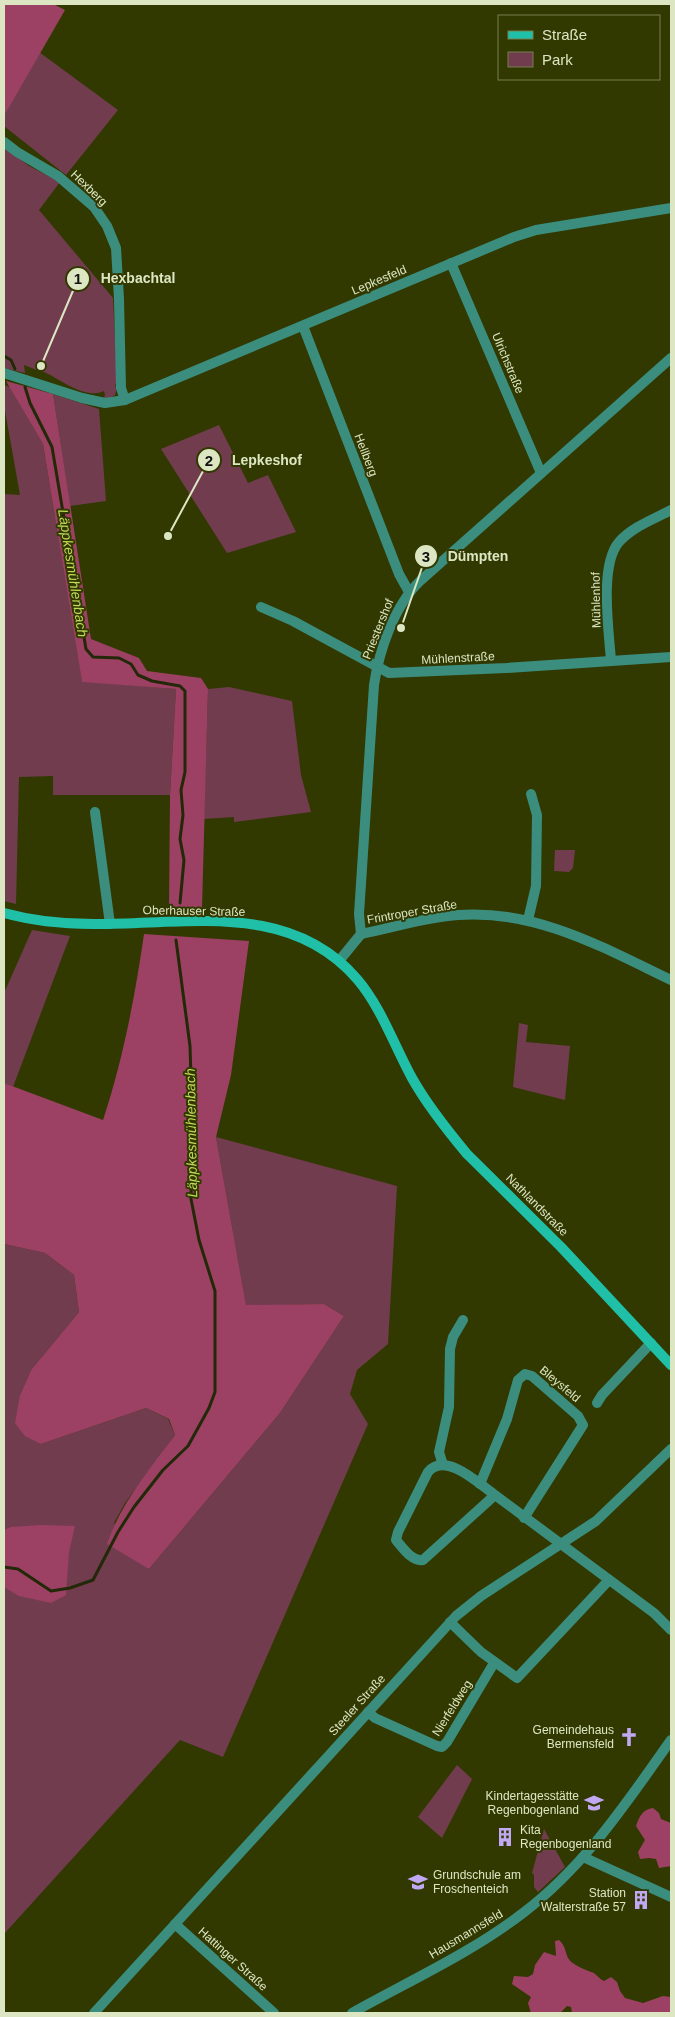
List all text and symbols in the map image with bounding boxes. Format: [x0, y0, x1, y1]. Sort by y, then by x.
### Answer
legend [498, 15, 660, 80]
text: Straße [542, 26, 587, 43]
text: Park [542, 51, 573, 68]
street label: Hexberg [68, 167, 110, 209]
street label: Lepkesfeld [350, 262, 408, 298]
callout: Hexbachtal [66, 264, 185, 293]
text: 1 [74, 270, 82, 287]
text: Hexbachtal [101, 270, 175, 286]
street label: Ulrichstraße [489, 330, 527, 396]
street label: Hellberg [351, 432, 381, 478]
callout: Lepkeshof [197, 446, 312, 475]
text: 2 [205, 452, 213, 469]
text: Lepkeshof [232, 452, 302, 468]
water label: Läppkesmühlenbach [55, 508, 91, 638]
callout: Dümpten [413, 542, 519, 571]
text: 3 [422, 548, 430, 565]
text: Dümpten [448, 548, 508, 564]
street label: Mühlenhof [589, 571, 603, 628]
street label: Priestershof [360, 596, 397, 661]
street label: Mühlenstraße [421, 649, 495, 667]
street label: Frintroper Straße [366, 897, 459, 927]
street label: Oberhauser Straße [143, 903, 246, 919]
water label: Läppkesmühlenbach [182, 1068, 200, 1198]
street label: Nathlandstraße [503, 1171, 571, 1239]
street label: Bleysfeld [537, 1363, 583, 1405]
street label: Steeler Straße [326, 1671, 388, 1738]
street label: Nierfeldweg [429, 1677, 475, 1739]
place label: Gemeindehaus Bermensfeld [533, 1723, 614, 1751]
church icon: Gemeindehaus Bermensfeld [618, 1726, 640, 1748]
place label: Kindertagesstätte Regenbogenland [486, 1789, 579, 1817]
school or university icon: Kindertagesstätte Regenbogenland [583, 1792, 605, 1814]
place label: Kita Regenbogenland [520, 1823, 611, 1851]
building icon: Kita Regenbogenland [494, 1826, 516, 1848]
place label: Grundschule am Froschenteich [433, 1868, 521, 1896]
school or university icon: Grundschule am Froschenteich [407, 1871, 429, 1893]
place label: Station Walterstraße 57 [541, 1886, 626, 1914]
building icon: Station Walterstraße 57 [630, 1889, 652, 1911]
street label: Hausmannsfeld [427, 1907, 505, 1961]
street label: Hattinger Straße [196, 1924, 271, 1994]

